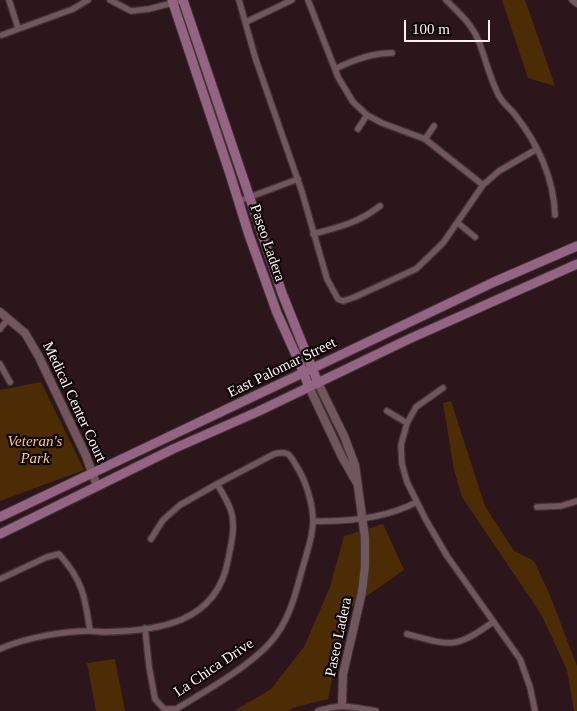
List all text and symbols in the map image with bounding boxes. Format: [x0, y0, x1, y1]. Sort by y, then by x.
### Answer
scale bar [407, 10, 493, 42]
text: 100 m [412, 21, 450, 37]
street label: Paseo Ladera [245, 202, 289, 284]
street label: East Palomar Street [225, 334, 339, 402]
street label: Medical Center Court [38, 339, 110, 465]
park label: Veteran's Park [8, 433, 62, 468]
street label: Paseo Ladera [322, 596, 356, 678]
street label: La Chica Drive [171, 635, 257, 701]

